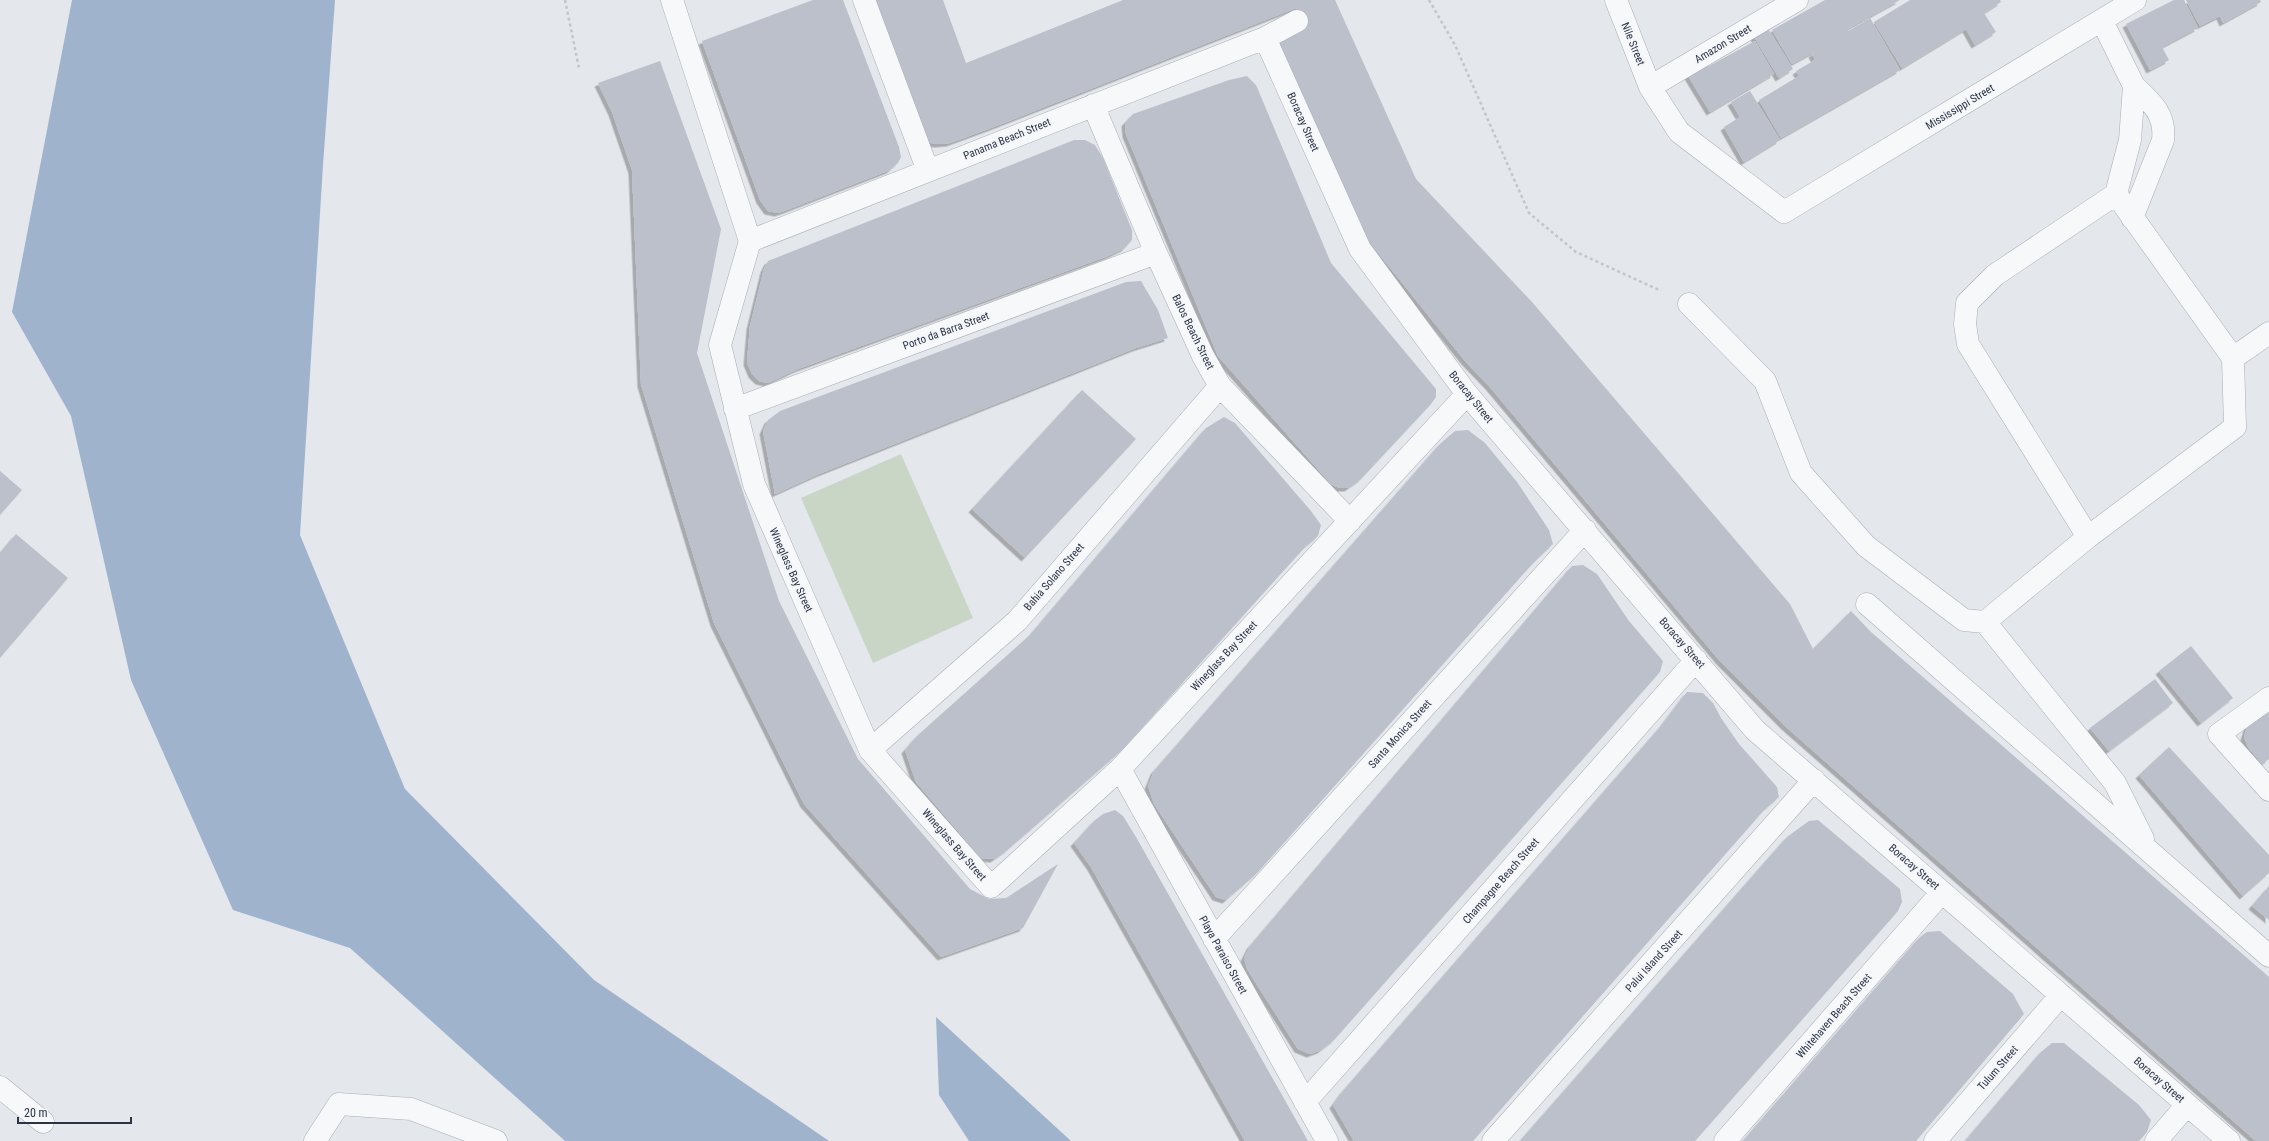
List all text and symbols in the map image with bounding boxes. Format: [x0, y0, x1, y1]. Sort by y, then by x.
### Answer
street label: Nile Street [1618, 21, 1648, 67]
street label: Amazon Street [1692, 22, 1754, 66]
street label: Mississippi Street [1923, 81, 1997, 133]
street label: Boracay Street [1284, 91, 1322, 153]
street label: Panama Beach Street [961, 116, 1053, 162]
street label: Balos Beach Street [1169, 292, 1217, 372]
street label: Porto da Barra Street [901, 309, 991, 353]
street label: Boracay Street [1446, 368, 1496, 426]
street label: Wineglass Bay Street [767, 526, 815, 614]
street label: Bahia Solano Street [1021, 541, 1087, 613]
street label: Boracay Street [1656, 615, 1708, 671]
street label: Wineglass Bay Street [1188, 618, 1260, 694]
street label: Santa Monica Street [1366, 697, 1434, 771]
street label: Wineglass Bay Street [919, 806, 989, 884]
street label: Champagne Beach Street [1460, 835, 1542, 927]
street label: Boracay Street [1886, 841, 1942, 893]
street label: Playa Paraiso Street [1196, 914, 1250, 996]
street label: Palui Island Street [1623, 927, 1685, 995]
street label: Whitehaven Beach Street [1794, 971, 1874, 1061]
street label: Tulum Street [1975, 1043, 2021, 1093]
street label: Boracay Street [2131, 1054, 2187, 1106]
scale bar [18, 1099, 131, 1125]
text: 20 m [24, 1106, 48, 1120]

